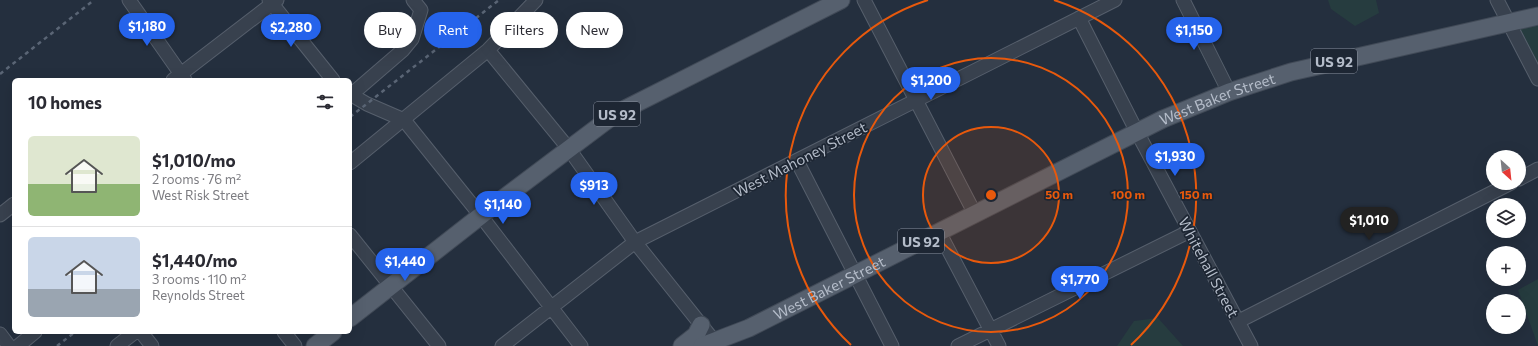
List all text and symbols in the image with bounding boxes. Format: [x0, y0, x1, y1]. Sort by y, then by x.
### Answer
chip: Buy [364, 12, 416, 48]
chip: Rent [424, 12, 482, 48]
chip: Filters [490, 12, 558, 48]
chip: New [566, 12, 623, 48]
pin: $1,180 [114, 13, 180, 47]
pin: $2,280 [258, 14, 324, 48]
pin: $1,150 [1161, 17, 1227, 51]
text: $1,180 [128, 18, 166, 34]
text: $2,280 [270, 19, 312, 35]
text: $1,150 [1175, 22, 1213, 38]
road number: US 92 [1311, 49, 1357, 73]
pin: $1,200 [898, 67, 964, 101]
street label: West Baker Street [1156, 69, 1277, 129]
text: $1,200 [910, 72, 952, 88]
icon: filters [314, 91, 336, 113]
text: 10 homes [28, 92, 102, 113]
road number: US 92 [594, 102, 640, 126]
street label: West Mahoney Street [730, 118, 870, 200]
pin: $1,930 [1142, 143, 1208, 177]
text: $1,930 [1155, 148, 1195, 164]
text: $1,010/mo [152, 150, 236, 171]
north arrow [1486, 150, 1526, 190]
map controls [1486, 150, 1526, 334]
icon: home [60, 152, 108, 200]
text: 2 rooms · 76 m² [152, 171, 241, 187]
pin: $913 [570, 172, 618, 206]
text: $913 [580, 177, 608, 193]
text: West Risk Street [152, 187, 249, 203]
text: 50 m [1045, 187, 1073, 201]
text: 100 m [1111, 187, 1145, 201]
text: 150 m [1179, 187, 1213, 201]
centre of rings [984, 188, 998, 202]
pin: $1,140 [470, 191, 536, 225]
text: $1,140 [484, 196, 522, 212]
button: layers [1486, 198, 1526, 238]
pin: $1,010 [1336, 207, 1402, 241]
text: $1,010 [1349, 212, 1389, 228]
street label: Whitehall Street [1175, 214, 1243, 320]
road number: US 92 [898, 229, 944, 253]
button: + [1486, 246, 1526, 286]
pin: $1,440 [372, 248, 438, 282]
text: $1,440/mo [152, 250, 238, 271]
street label: West Baker Street [770, 252, 888, 323]
icon: home [60, 253, 108, 301]
text: $1,440 [384, 253, 426, 269]
pin: $1,770 [1047, 266, 1113, 300]
text: 3 rooms · 110 m² [152, 271, 246, 287]
text: $1,770 [1060, 271, 1100, 287]
text: Reynolds Street [152, 287, 245, 303]
button: − [1486, 294, 1526, 334]

